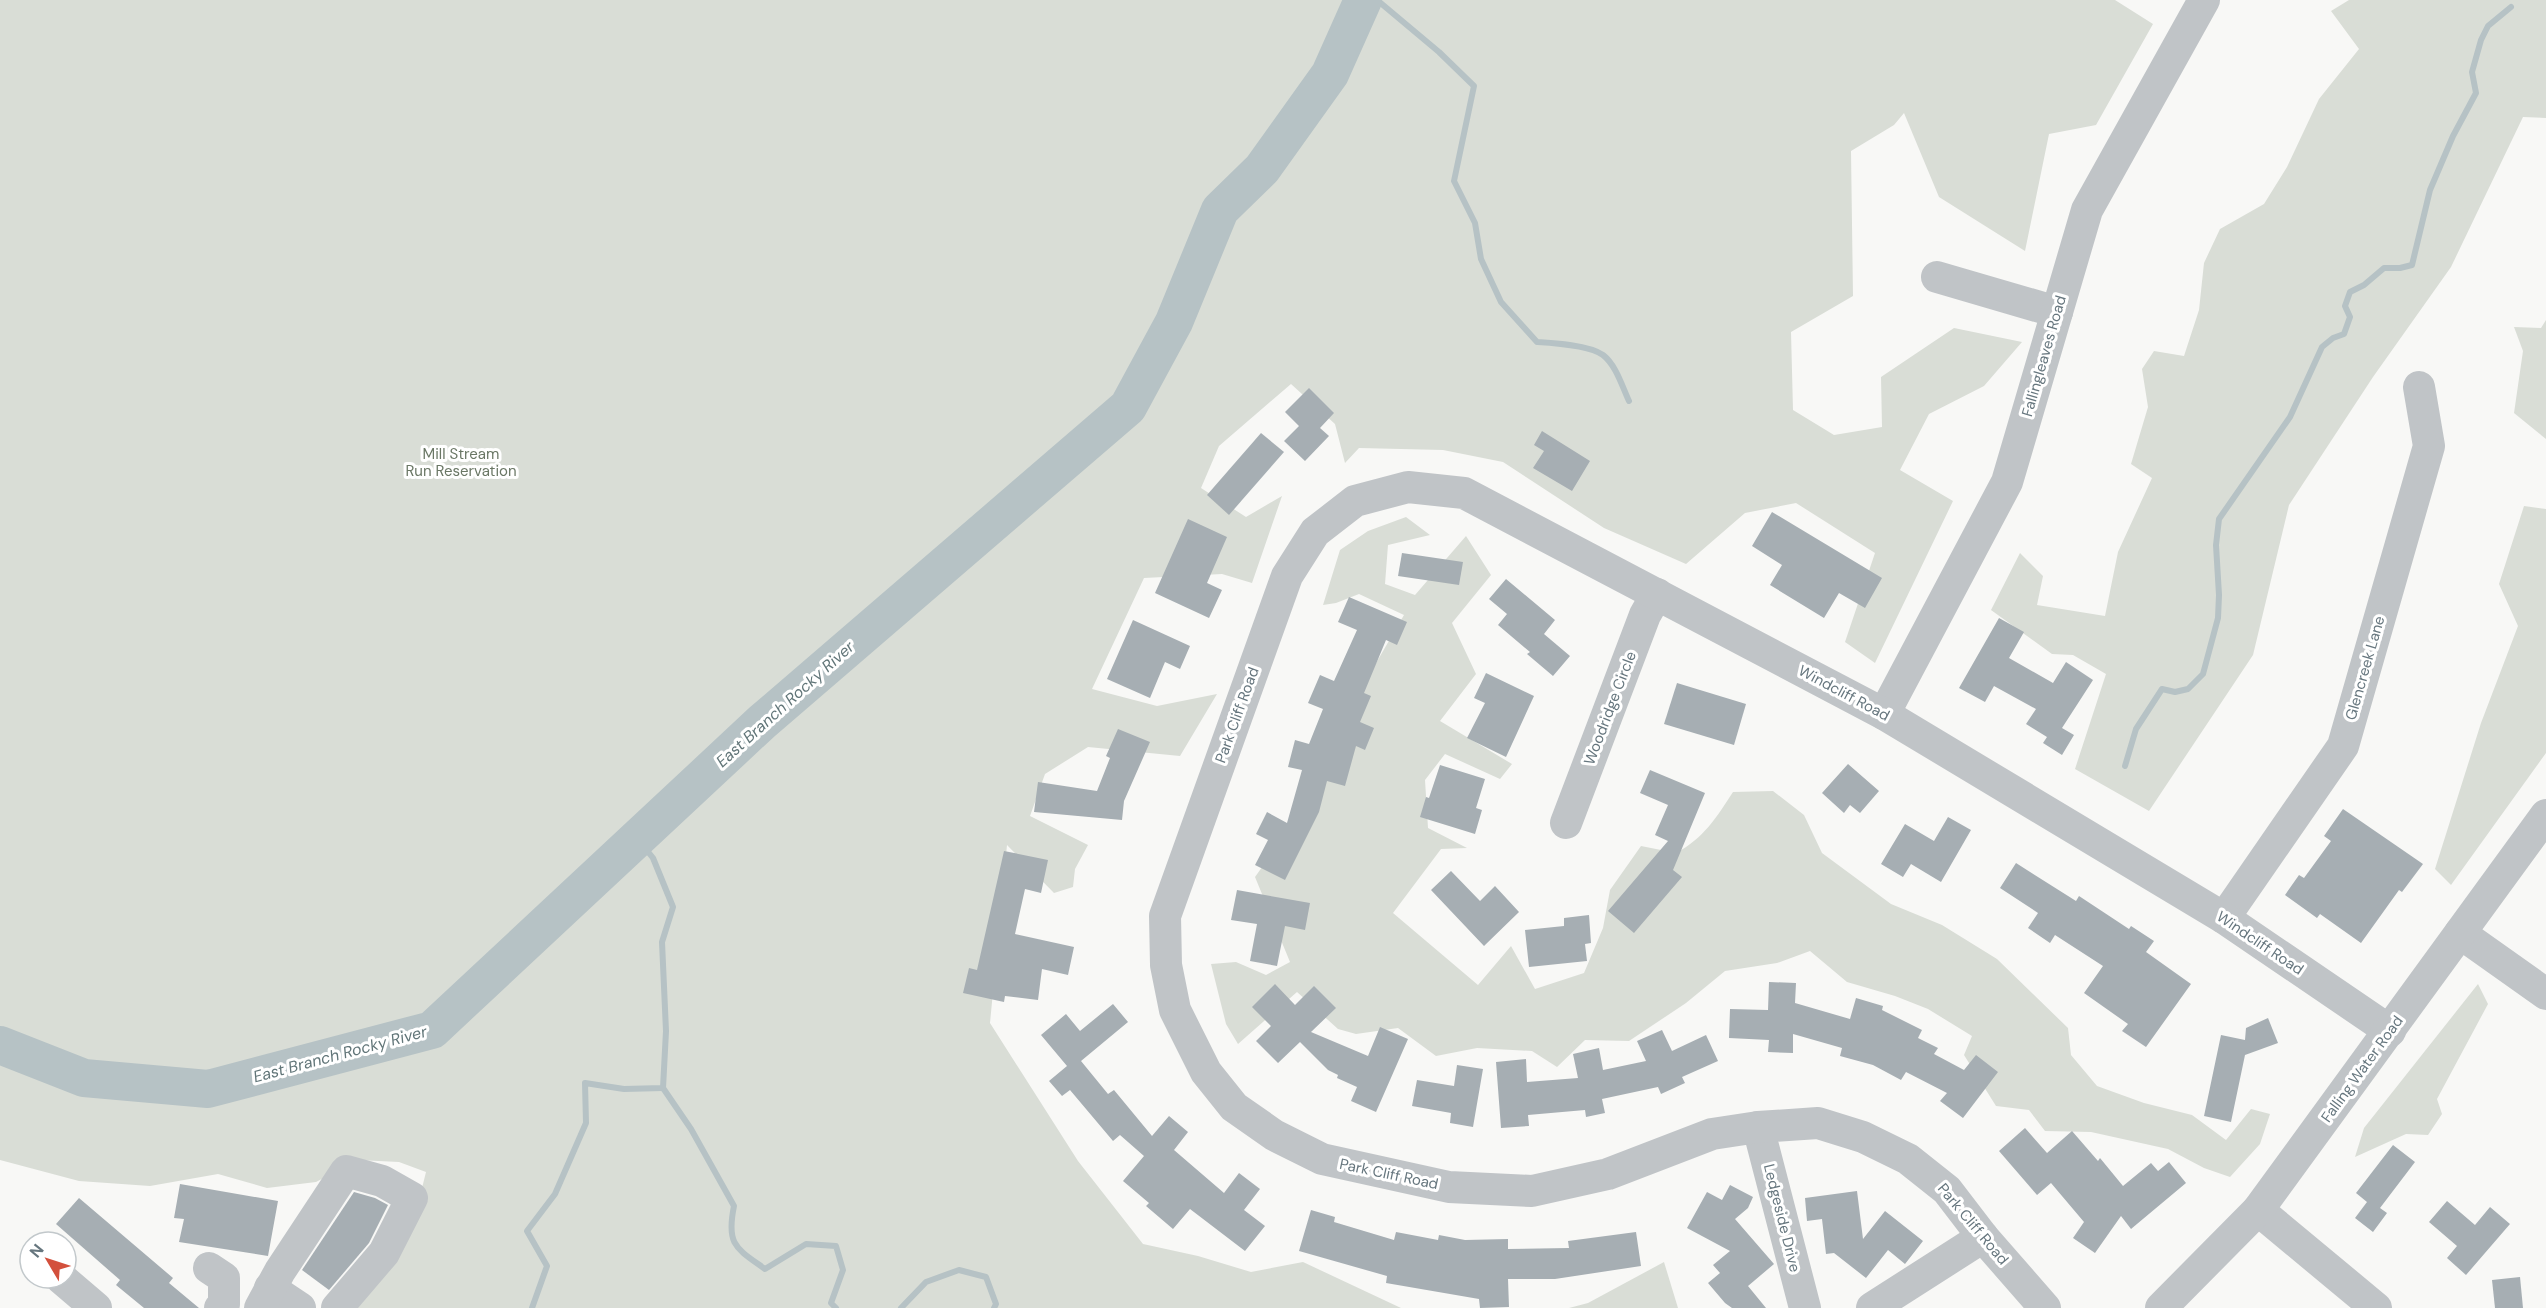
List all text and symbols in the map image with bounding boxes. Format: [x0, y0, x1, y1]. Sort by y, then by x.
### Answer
street label: Fallingleaves Road [2017, 293, 2071, 419]
park label: Mill Stream Run Reservation [405, 444, 517, 481]
street label: Glencreek Lane [2341, 614, 2389, 722]
water label: East Branch Rocky River [711, 636, 859, 772]
street label: Woodridge Circle [1579, 648, 1641, 768]
street label: Windcliff Road [1795, 661, 1893, 725]
street label: Park Cliff Road [1210, 664, 1264, 766]
street label: Windcliff Road [2213, 907, 2307, 979]
street label: Falling Water Road [2316, 1012, 2408, 1126]
water label: East Branch Rocky River [251, 1020, 430, 1087]
street label: Park Cliff Road [1338, 1154, 1440, 1194]
street label: Ledgeside Drive [1759, 1162, 1805, 1274]
street label: Park Cliff Road [1933, 1179, 2013, 1269]
north arrow [18, 1230, 78, 1290]
text: N [25, 1240, 49, 1262]

